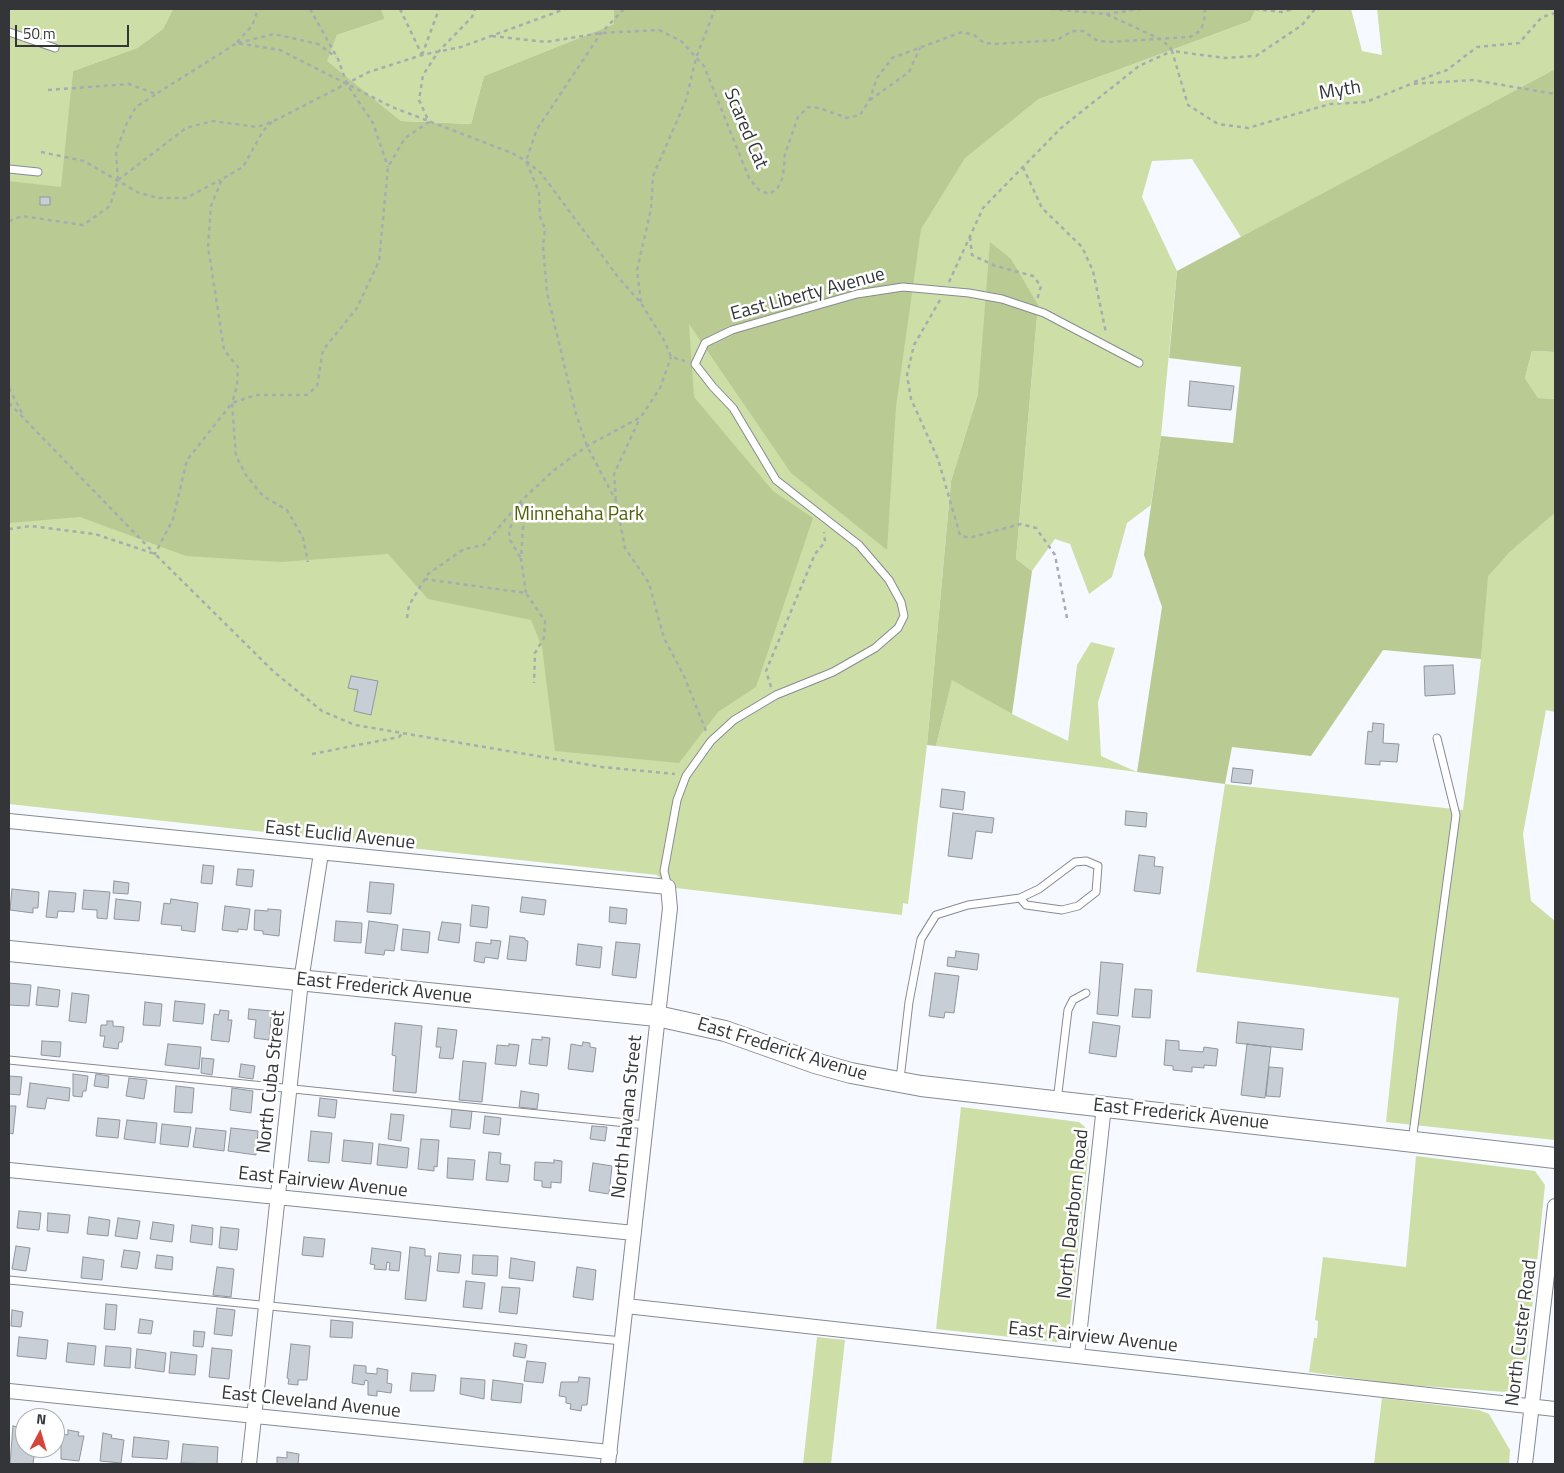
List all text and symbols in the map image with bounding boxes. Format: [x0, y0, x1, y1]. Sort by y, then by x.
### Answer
scale bar [18, 15, 131, 47]
text: 50 m [23, 22, 56, 45]
street label: Myth [1317, 76, 1363, 106]
street label: Scared Cat [718, 86, 772, 172]
street label: East Liberty Avenue [728, 263, 888, 327]
park label: Minnehaha Park [514, 504, 644, 526]
street label: East Euclid Avenue [264, 817, 416, 855]
street label: East Frederick Avenue [295, 968, 473, 1010]
street label: North Cuba Street [253, 1010, 291, 1154]
street label: East Frederick Avenue [694, 1013, 870, 1087]
street label: North Havana Street [608, 1034, 648, 1200]
street label: East Frederick Avenue [1092, 1094, 1270, 1136]
street label: North Dearborn Road [1054, 1128, 1094, 1300]
street label: East Fairview Avenue [237, 1163, 409, 1203]
street label: North Custer Road [1502, 1258, 1542, 1408]
street label: East Fairview Avenue [1007, 1318, 1179, 1358]
street label: East Cleveland Avenue [220, 1382, 402, 1424]
north arrow [15, 1408, 65, 1458]
text: N [36, 1408, 47, 1430]

